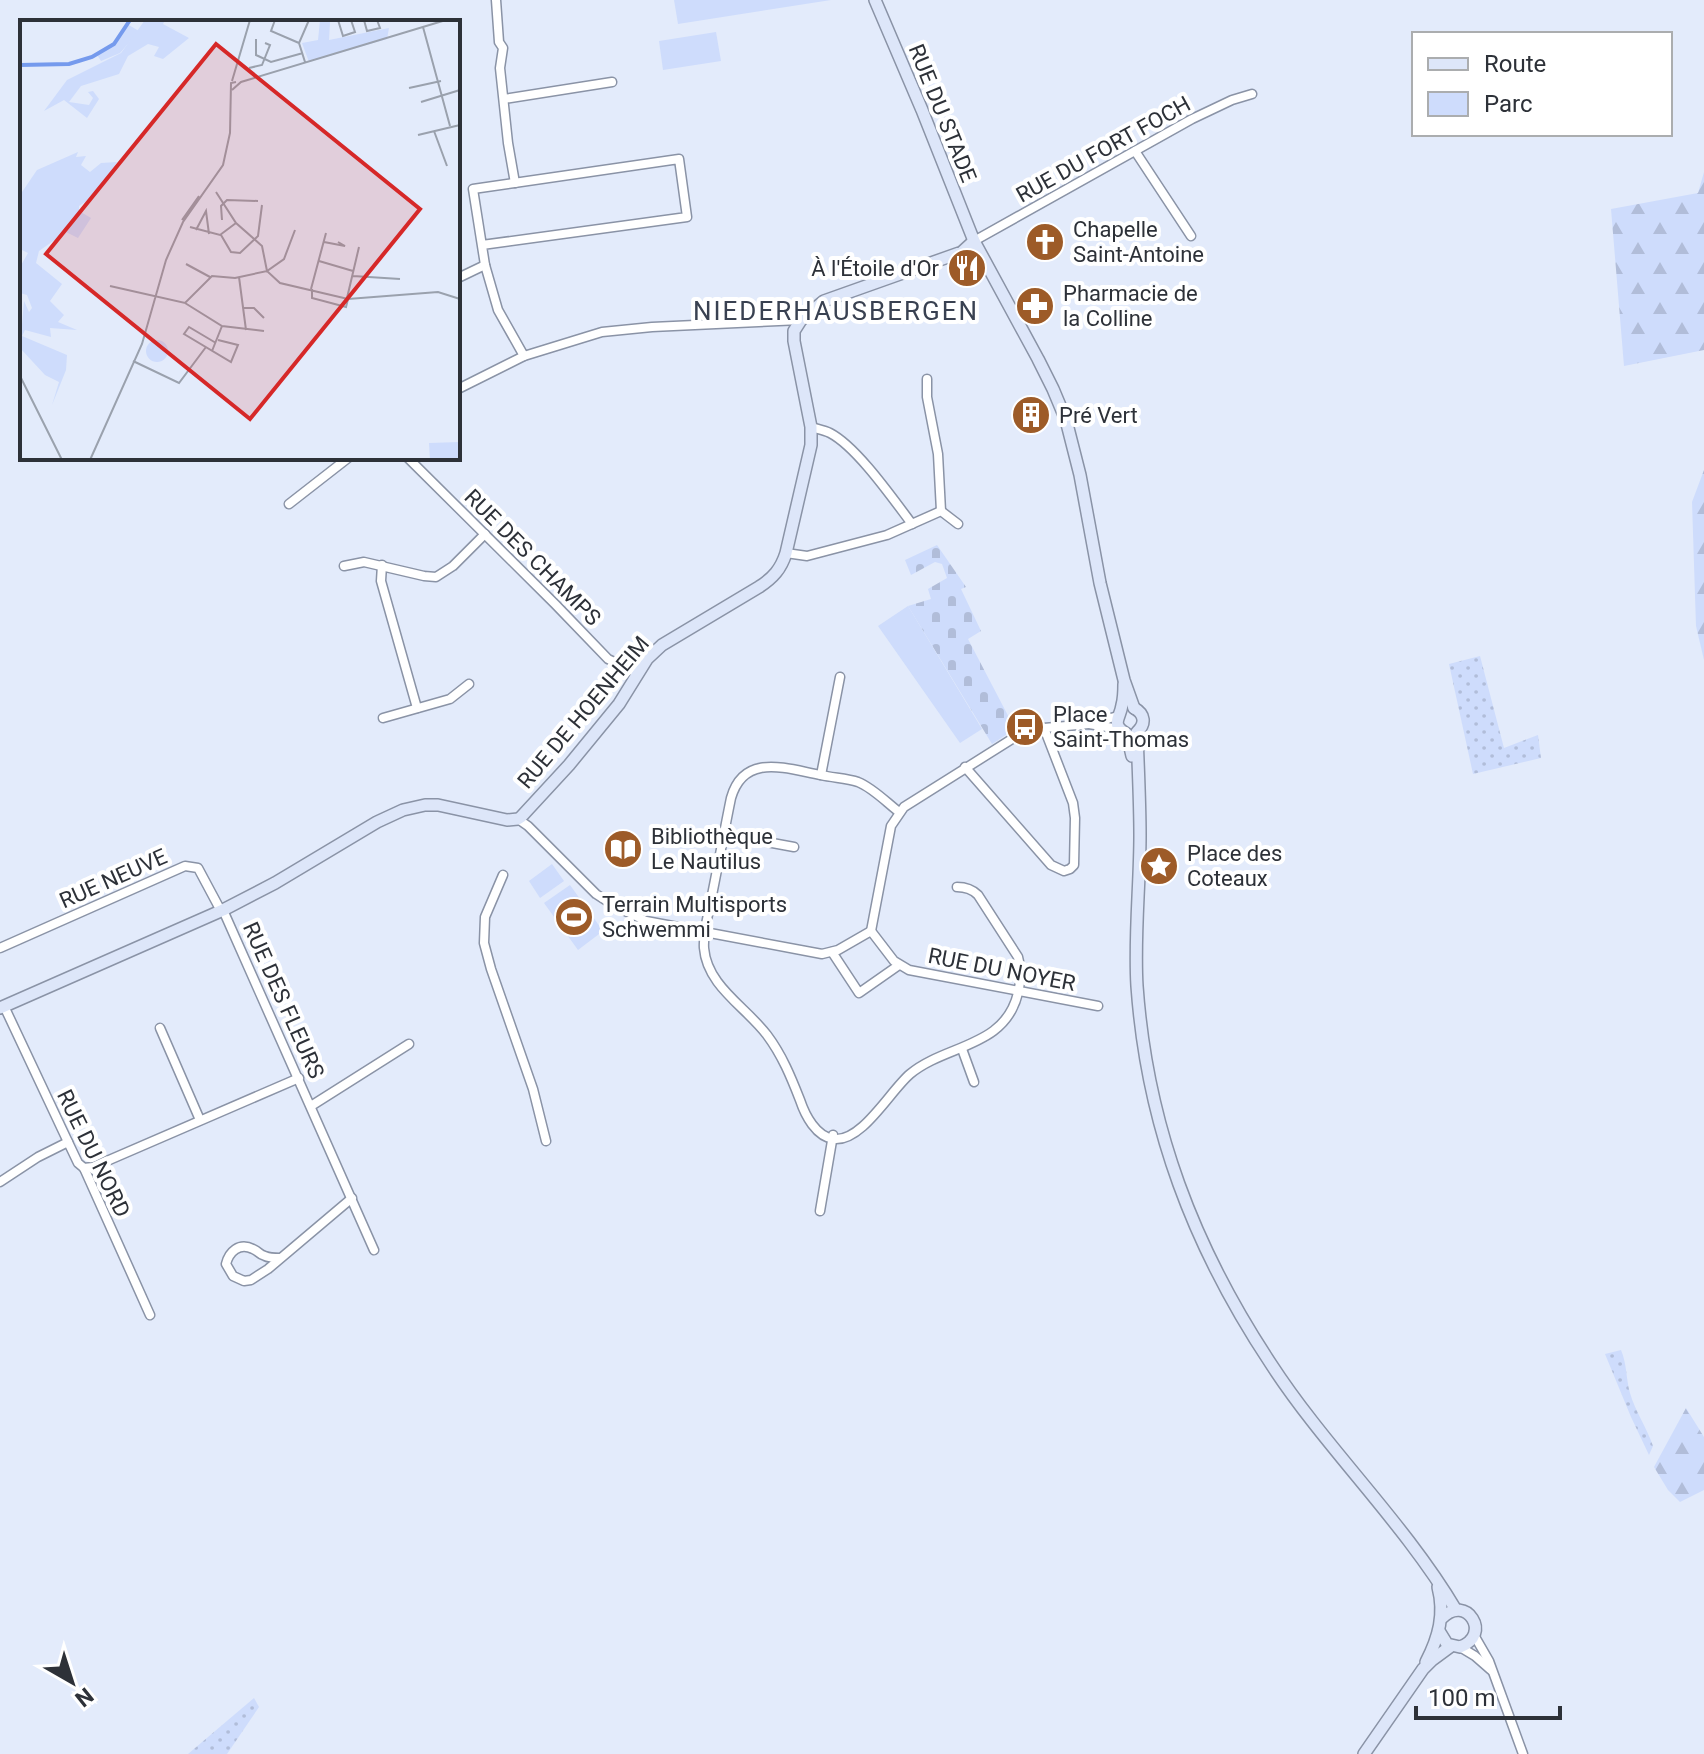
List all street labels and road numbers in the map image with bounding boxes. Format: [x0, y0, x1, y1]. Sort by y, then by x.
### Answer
street label: RUE DU STADE [903, 41, 982, 186]
street label: RUE DU FORT FOCH [1012, 91, 1195, 208]
street label: RUE DES CHAMPS [459, 484, 606, 631]
street label: RUE DE HOENHEIM [513, 631, 654, 793]
street label: RUE NEUVE [56, 844, 171, 913]
street label: RUE DES FLEURS [238, 918, 329, 1082]
street label: RUE DU NOYER [926, 943, 1078, 996]
street label: RUE DU NORD [52, 1085, 135, 1221]

